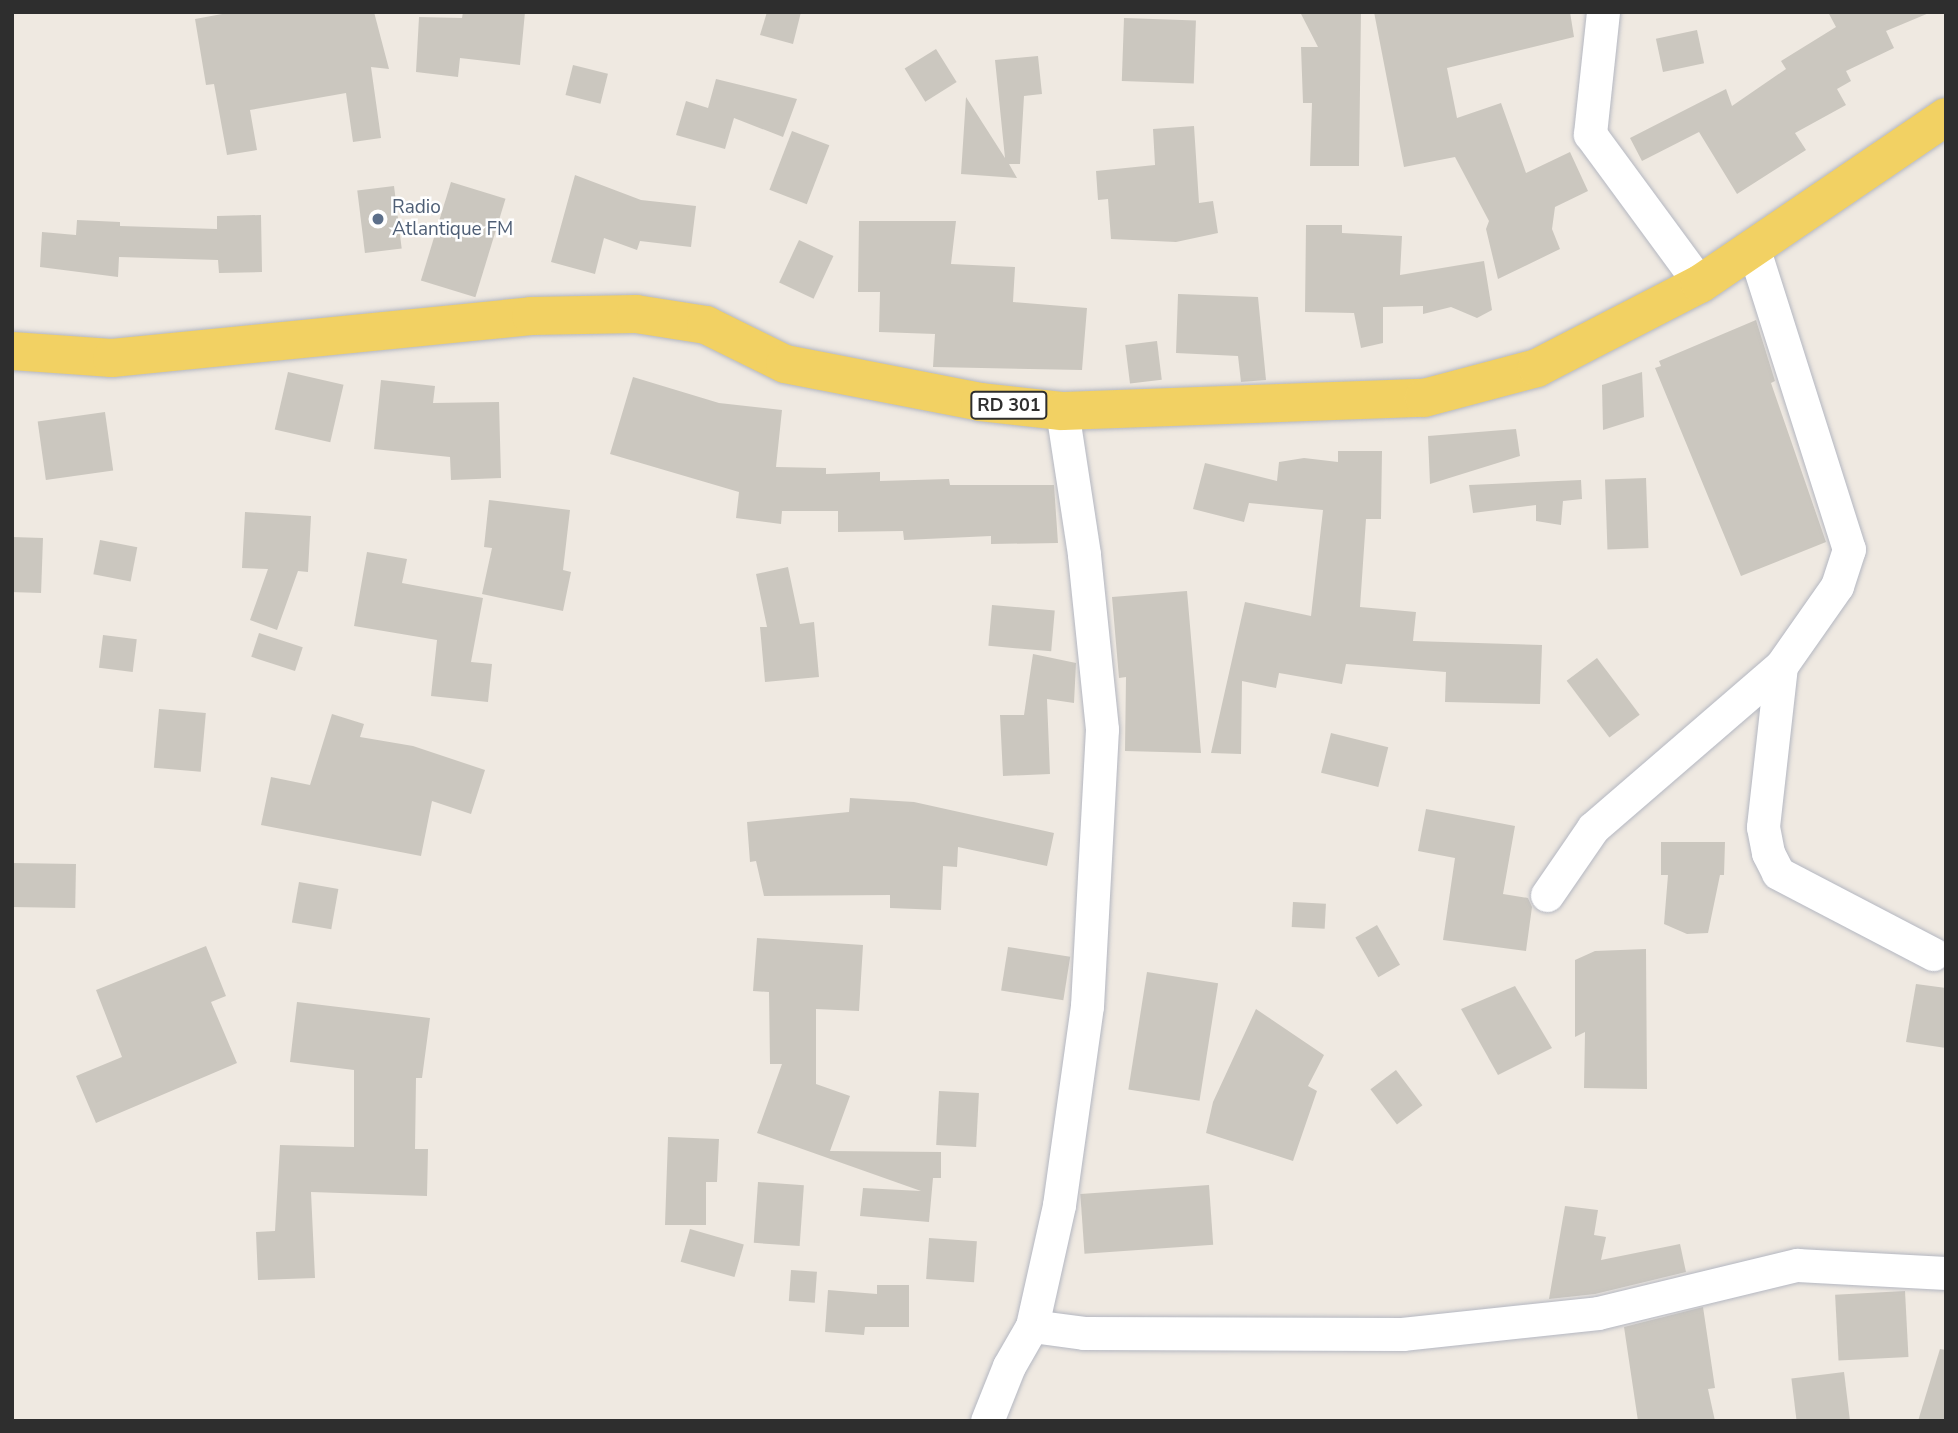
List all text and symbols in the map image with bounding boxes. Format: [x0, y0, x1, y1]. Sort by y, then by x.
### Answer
place label: Radio Atlantique FM [392, 197, 513, 241]
marker: Radio Atlantique FM [370, 211, 386, 227]
road number: RD 301 [969, 390, 1049, 419]

